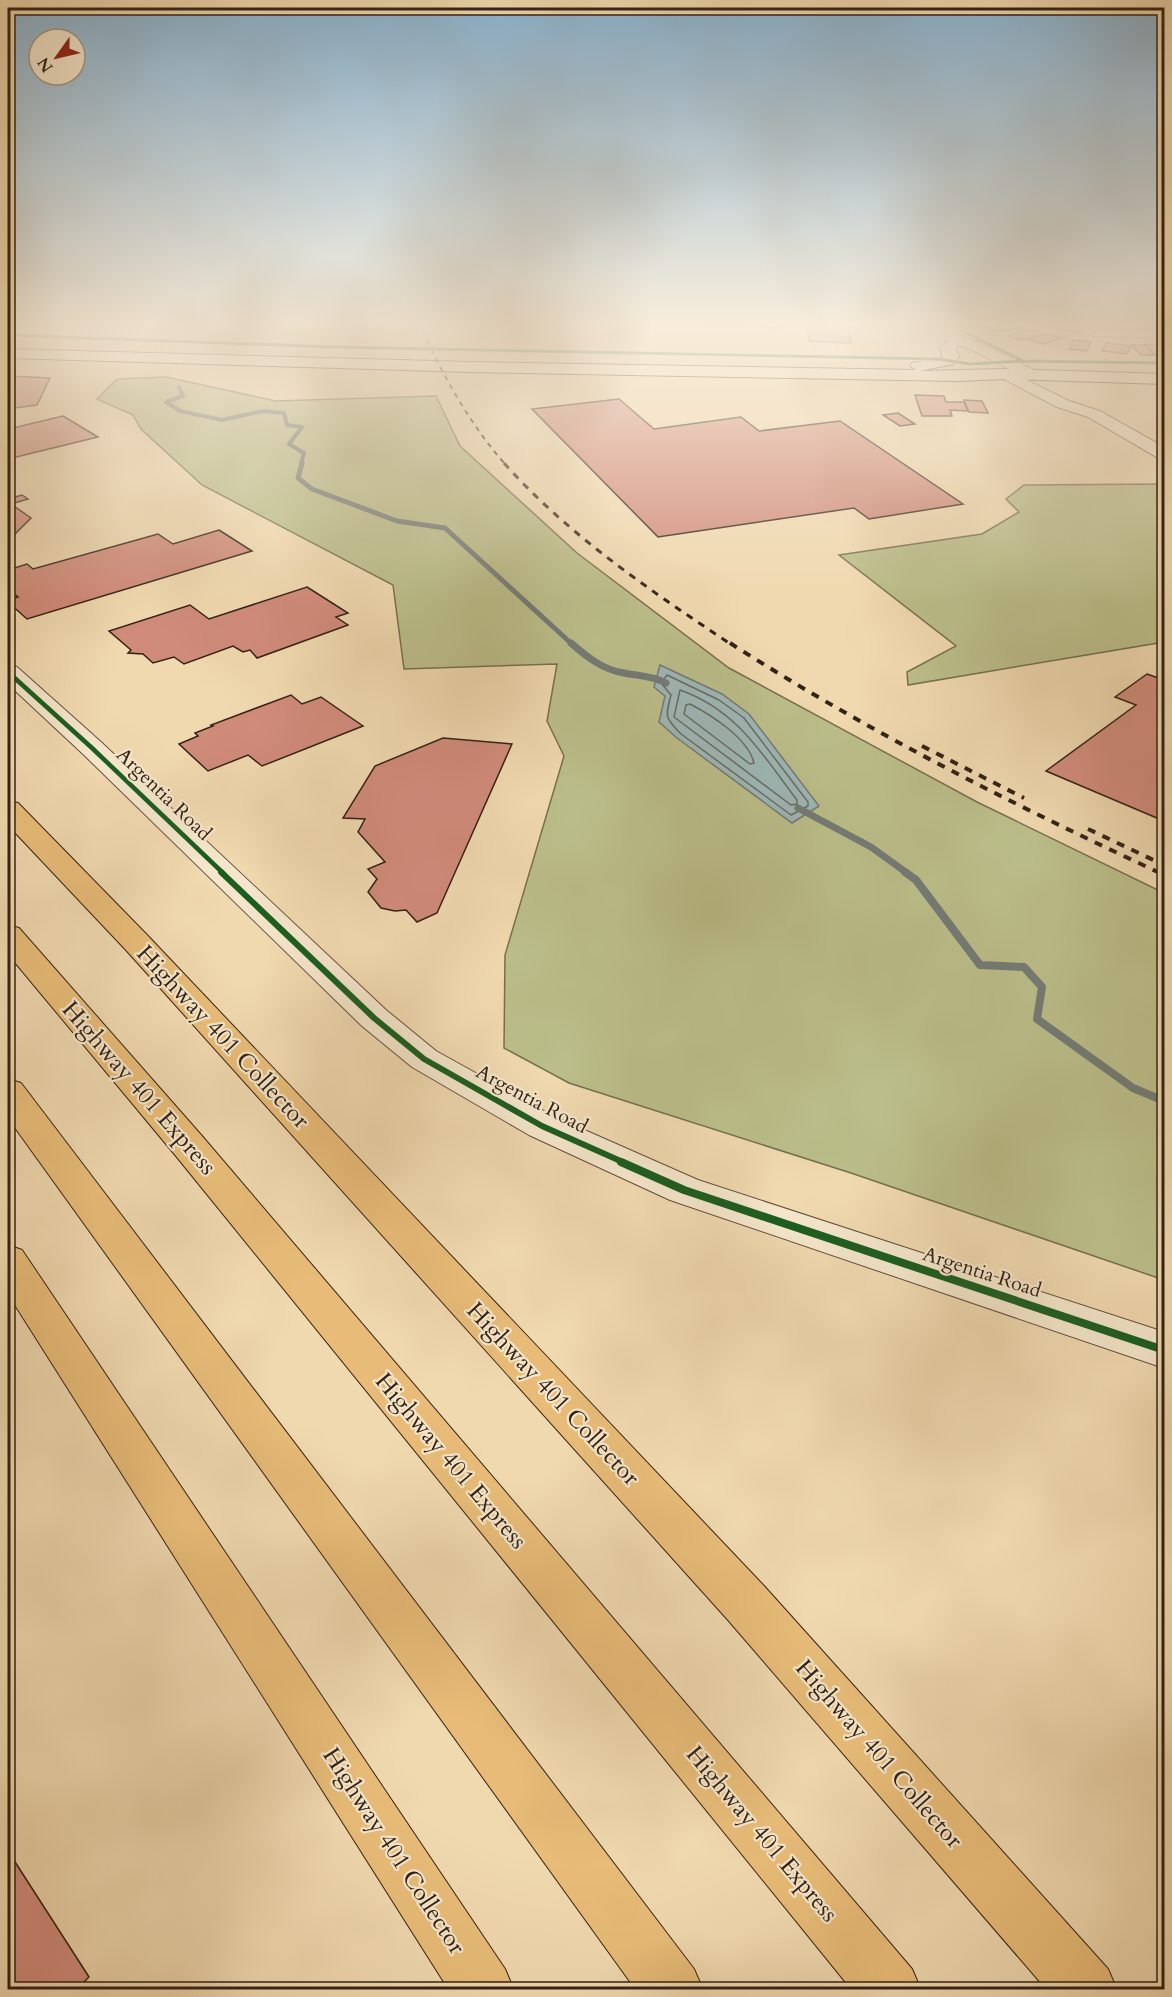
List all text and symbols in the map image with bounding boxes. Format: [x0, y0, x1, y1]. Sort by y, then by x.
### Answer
north arrow [27, 27, 87, 87]
text: N [32, 53, 58, 77]
street label: Argentia Road [110, 742, 218, 847]
street label: Highway 401 Collector [129, 938, 317, 1136]
street label: Highway 401 Express [54, 994, 224, 1182]
street label: Argentia Road [471, 1058, 593, 1140]
street label: Argentia Road [919, 1240, 1045, 1304]
street label: Highway 401 Collector [459, 1295, 647, 1493]
street label: Highway 401 Express [367, 1366, 535, 1556]
street label: Highway 401 Collector [788, 1653, 970, 1856]
street label: Highway 401 Express [678, 1739, 846, 1929]
street label: Highway 401 Collector [315, 1741, 473, 1961]

